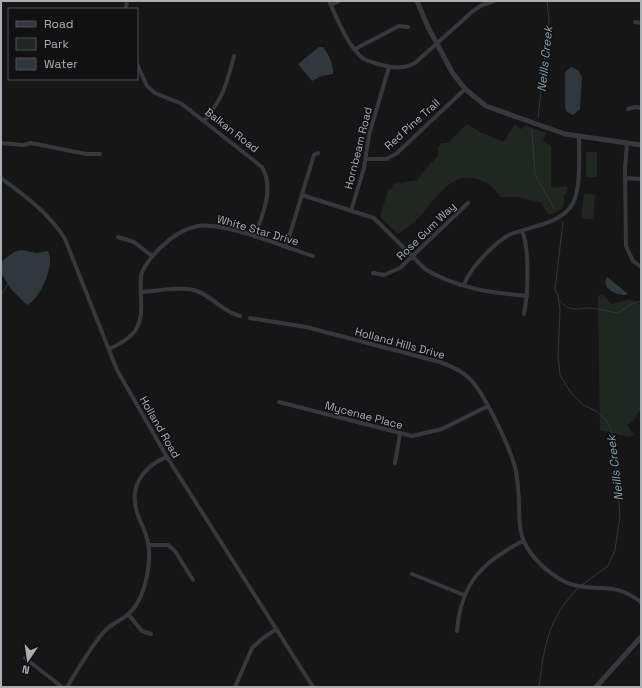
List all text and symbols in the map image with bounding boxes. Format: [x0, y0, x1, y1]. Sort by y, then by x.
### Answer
legend [8, 8, 138, 80]
text: Road [44, 16, 73, 32]
water label: Neills Creek [534, 24, 557, 93]
text: Park [44, 36, 69, 52]
text: Water [44, 56, 78, 72]
street label: Red Pine Trail [381, 95, 443, 153]
street label: Balkan Road [202, 104, 262, 156]
street label: Hornbeam Road [341, 105, 375, 191]
street label: Rose Gum Way [393, 199, 459, 263]
street label: White Star Drive [215, 212, 301, 248]
street label: Holland Hills Drive [353, 324, 447, 362]
street label: Holland Road [137, 393, 183, 461]
street label: Mycenae Place [323, 398, 405, 432]
water label: Neills Creek [603, 433, 627, 502]
north arrow [8, 640, 48, 680]
text: N [21, 662, 31, 677]

